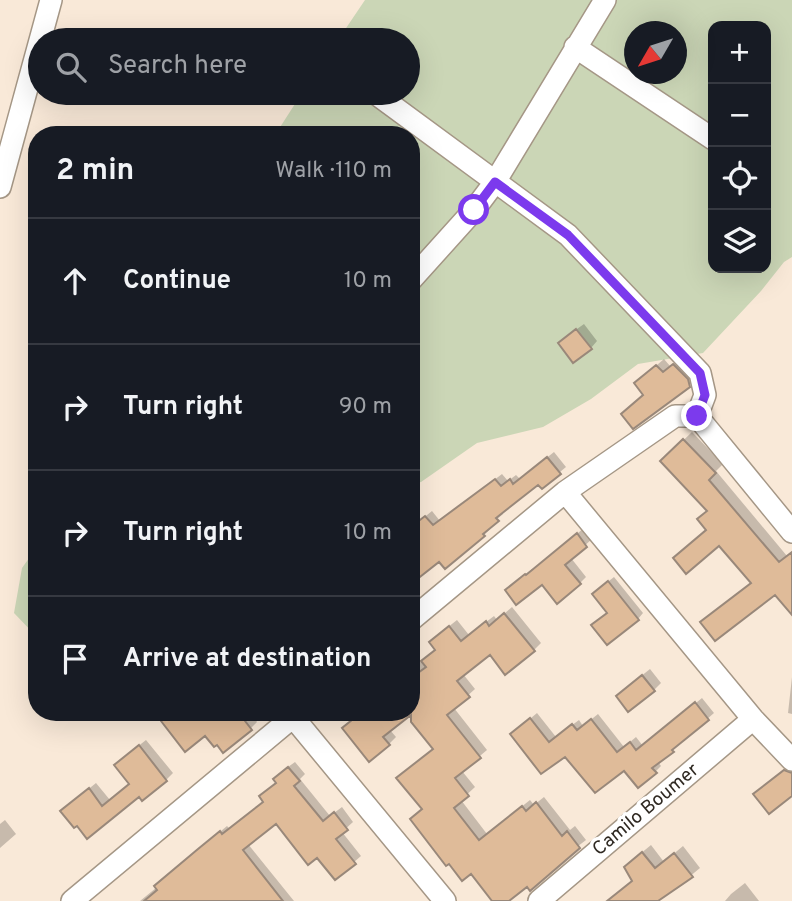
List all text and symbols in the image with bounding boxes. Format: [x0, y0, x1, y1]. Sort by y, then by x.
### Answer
north arrow [624, 21, 687, 84]
map controls [708, 21, 771, 273]
button: + [708, 21, 771, 84]
search box [28, 28, 420, 105]
icon: search [52, 48, 90, 86]
text: Search here [108, 50, 247, 83]
button: − [708, 84, 771, 147]
button: locate [708, 147, 771, 210]
text: 2 min [56, 153, 134, 190]
text: Walk · 110 m [275, 157, 392, 186]
route start [458, 194, 489, 225]
button: layers [708, 210, 771, 273]
icon: ahead [56, 262, 94, 300]
text: Continue [123, 265, 231, 298]
text: 10 m [344, 267, 392, 296]
icon: right [56, 388, 94, 426]
text: Turn right [123, 391, 243, 424]
text: 90 m [339, 393, 392, 422]
route end [681, 400, 712, 431]
icon: right [56, 514, 94, 552]
text: Turn right [123, 517, 243, 550]
text: 10 m [344, 519, 392, 548]
icon: arrive [56, 640, 94, 678]
text: Arrive at destination [123, 643, 371, 676]
street label: Camilo Boumer [588, 758, 705, 862]

